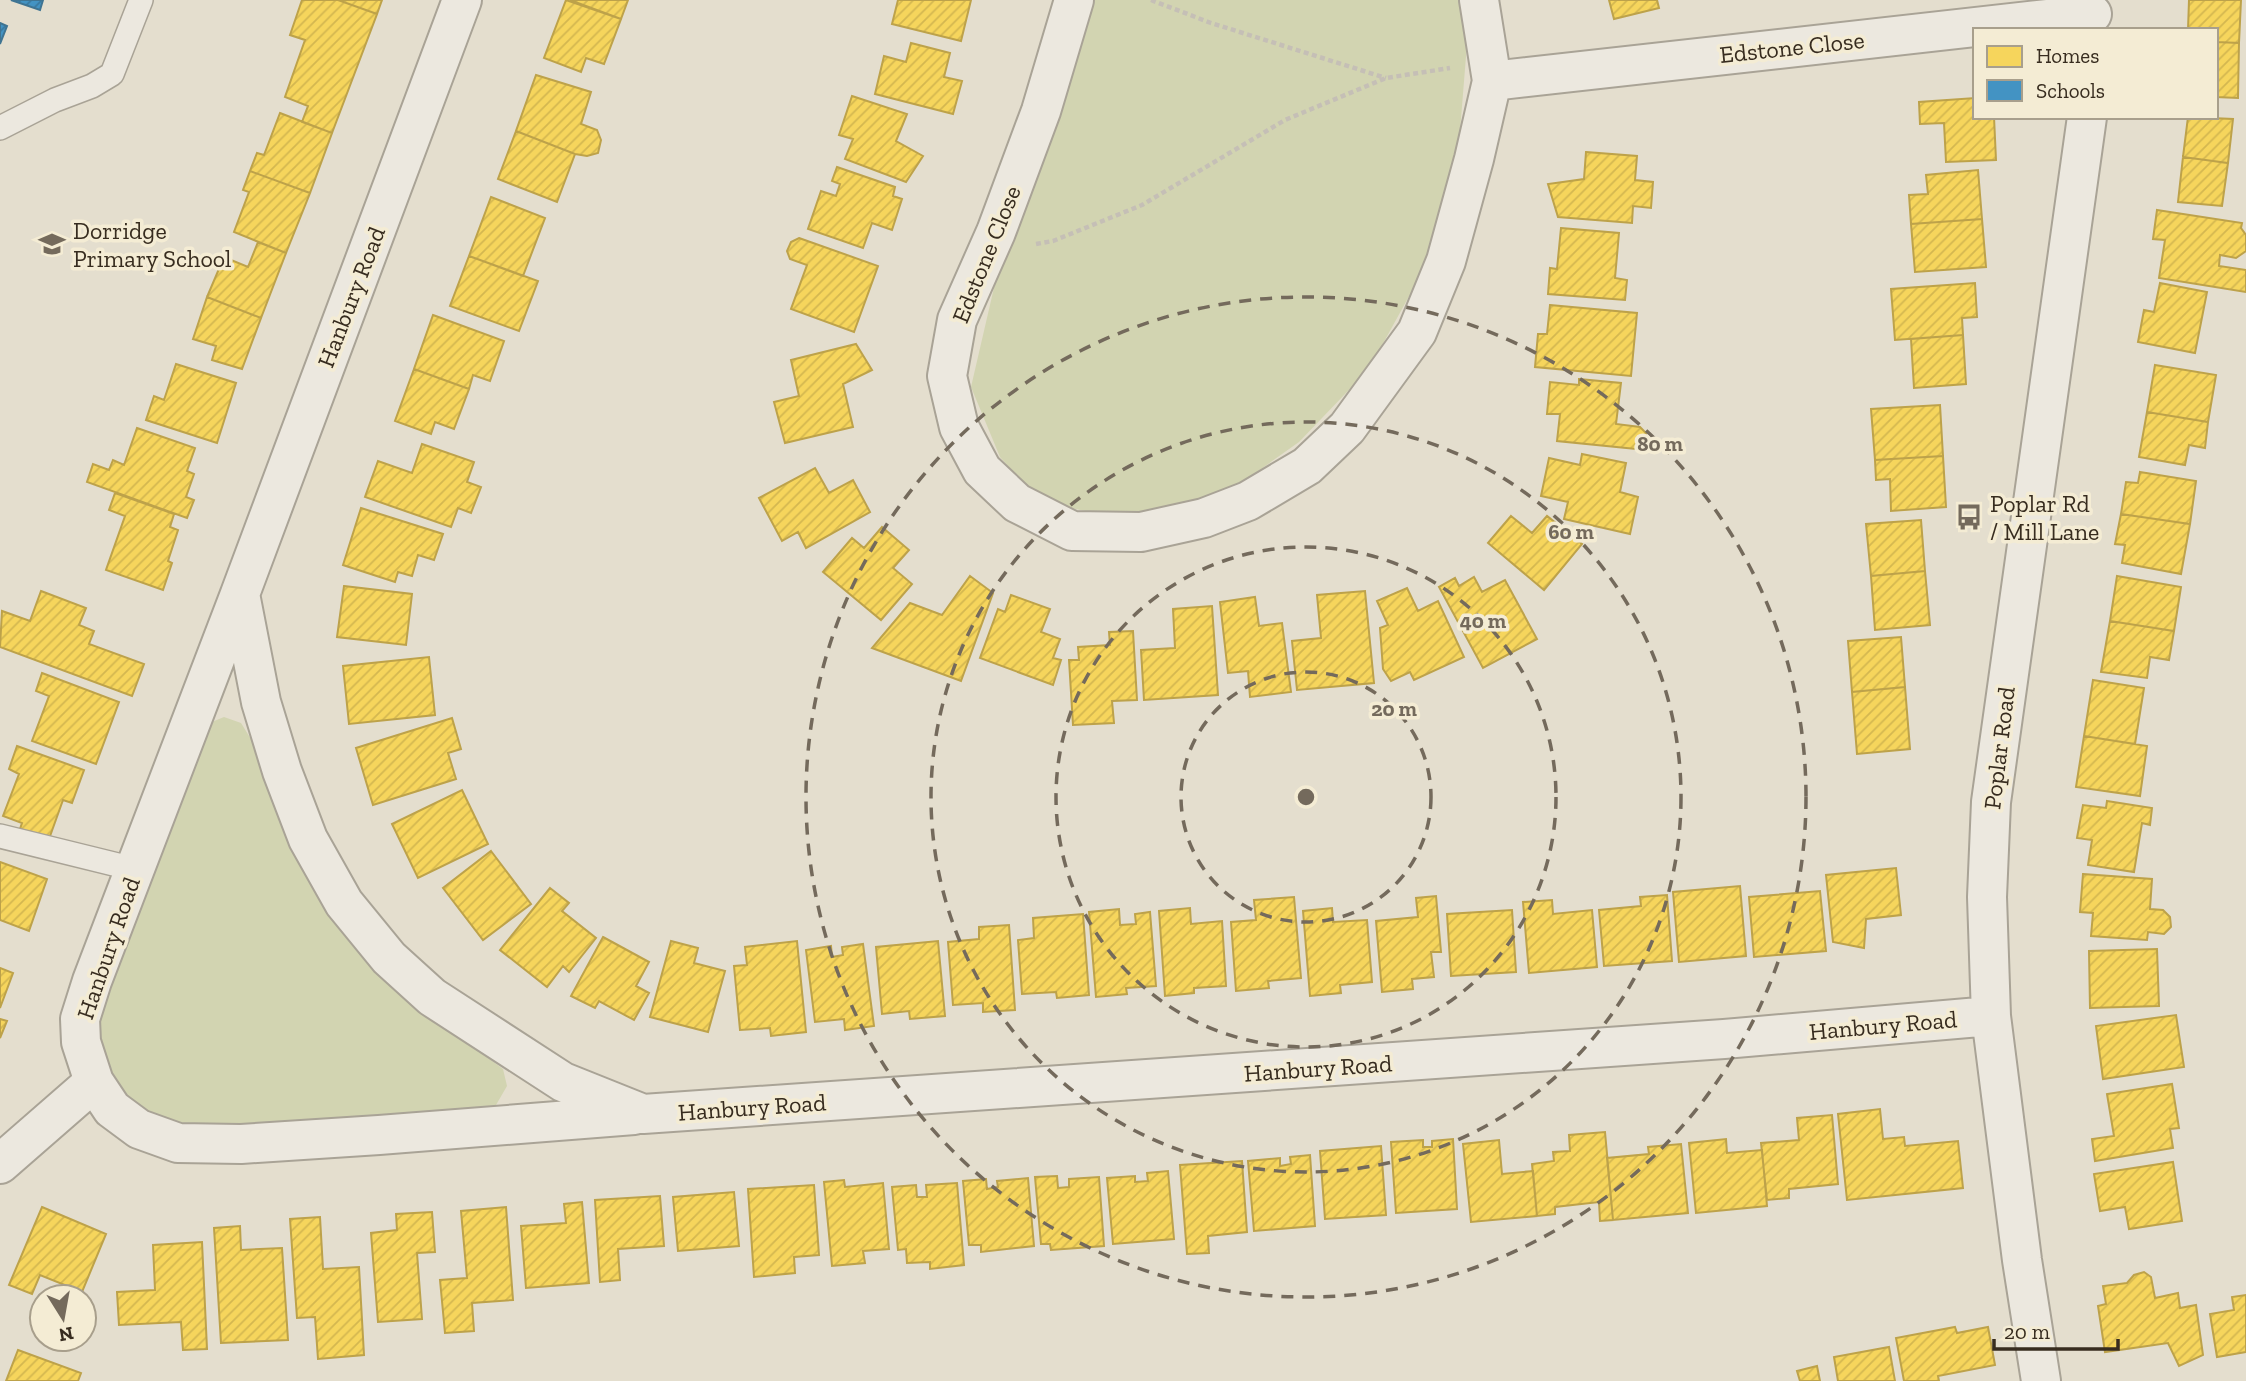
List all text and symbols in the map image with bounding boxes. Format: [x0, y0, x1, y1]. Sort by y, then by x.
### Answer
street label: Edstone Close [1718, 25, 1866, 69]
legend [1973, 28, 2218, 119]
text: Homes [2036, 43, 2099, 68]
text: Schools [2036, 78, 2105, 103]
street label: Edstone Close [945, 181, 1027, 327]
place label: Dorridge Primary School [73, 216, 231, 273]
street label: Hanbury Road [311, 223, 391, 371]
school or university icon: Dorridge Primary School [37, 229, 67, 259]
text: 80 m [1637, 431, 1683, 456]
place label: Poplar Rd / Mill Lane [1990, 489, 2099, 546]
bus stop icon: Poplar Rd / Mill Lane [1954, 502, 1984, 532]
text: 60 m [1548, 519, 1594, 544]
text: 40 m [1460, 608, 1507, 633]
street label: Poplar Road [1977, 685, 2021, 811]
text: 20 m [1371, 696, 1417, 721]
centre of rings [1294, 785, 1318, 809]
street label: Hanbury Road [70, 873, 146, 1023]
street label: Hanbury Road [1808, 1004, 1958, 1046]
street label: Hanbury Road [1243, 1048, 1393, 1088]
street label: Hanbury Road [677, 1087, 827, 1127]
north arrow [28, 1283, 98, 1353]
scale bar [1994, 1308, 2118, 1352]
text: 20 m [2004, 1319, 2050, 1344]
text: N [57, 1322, 75, 1347]

